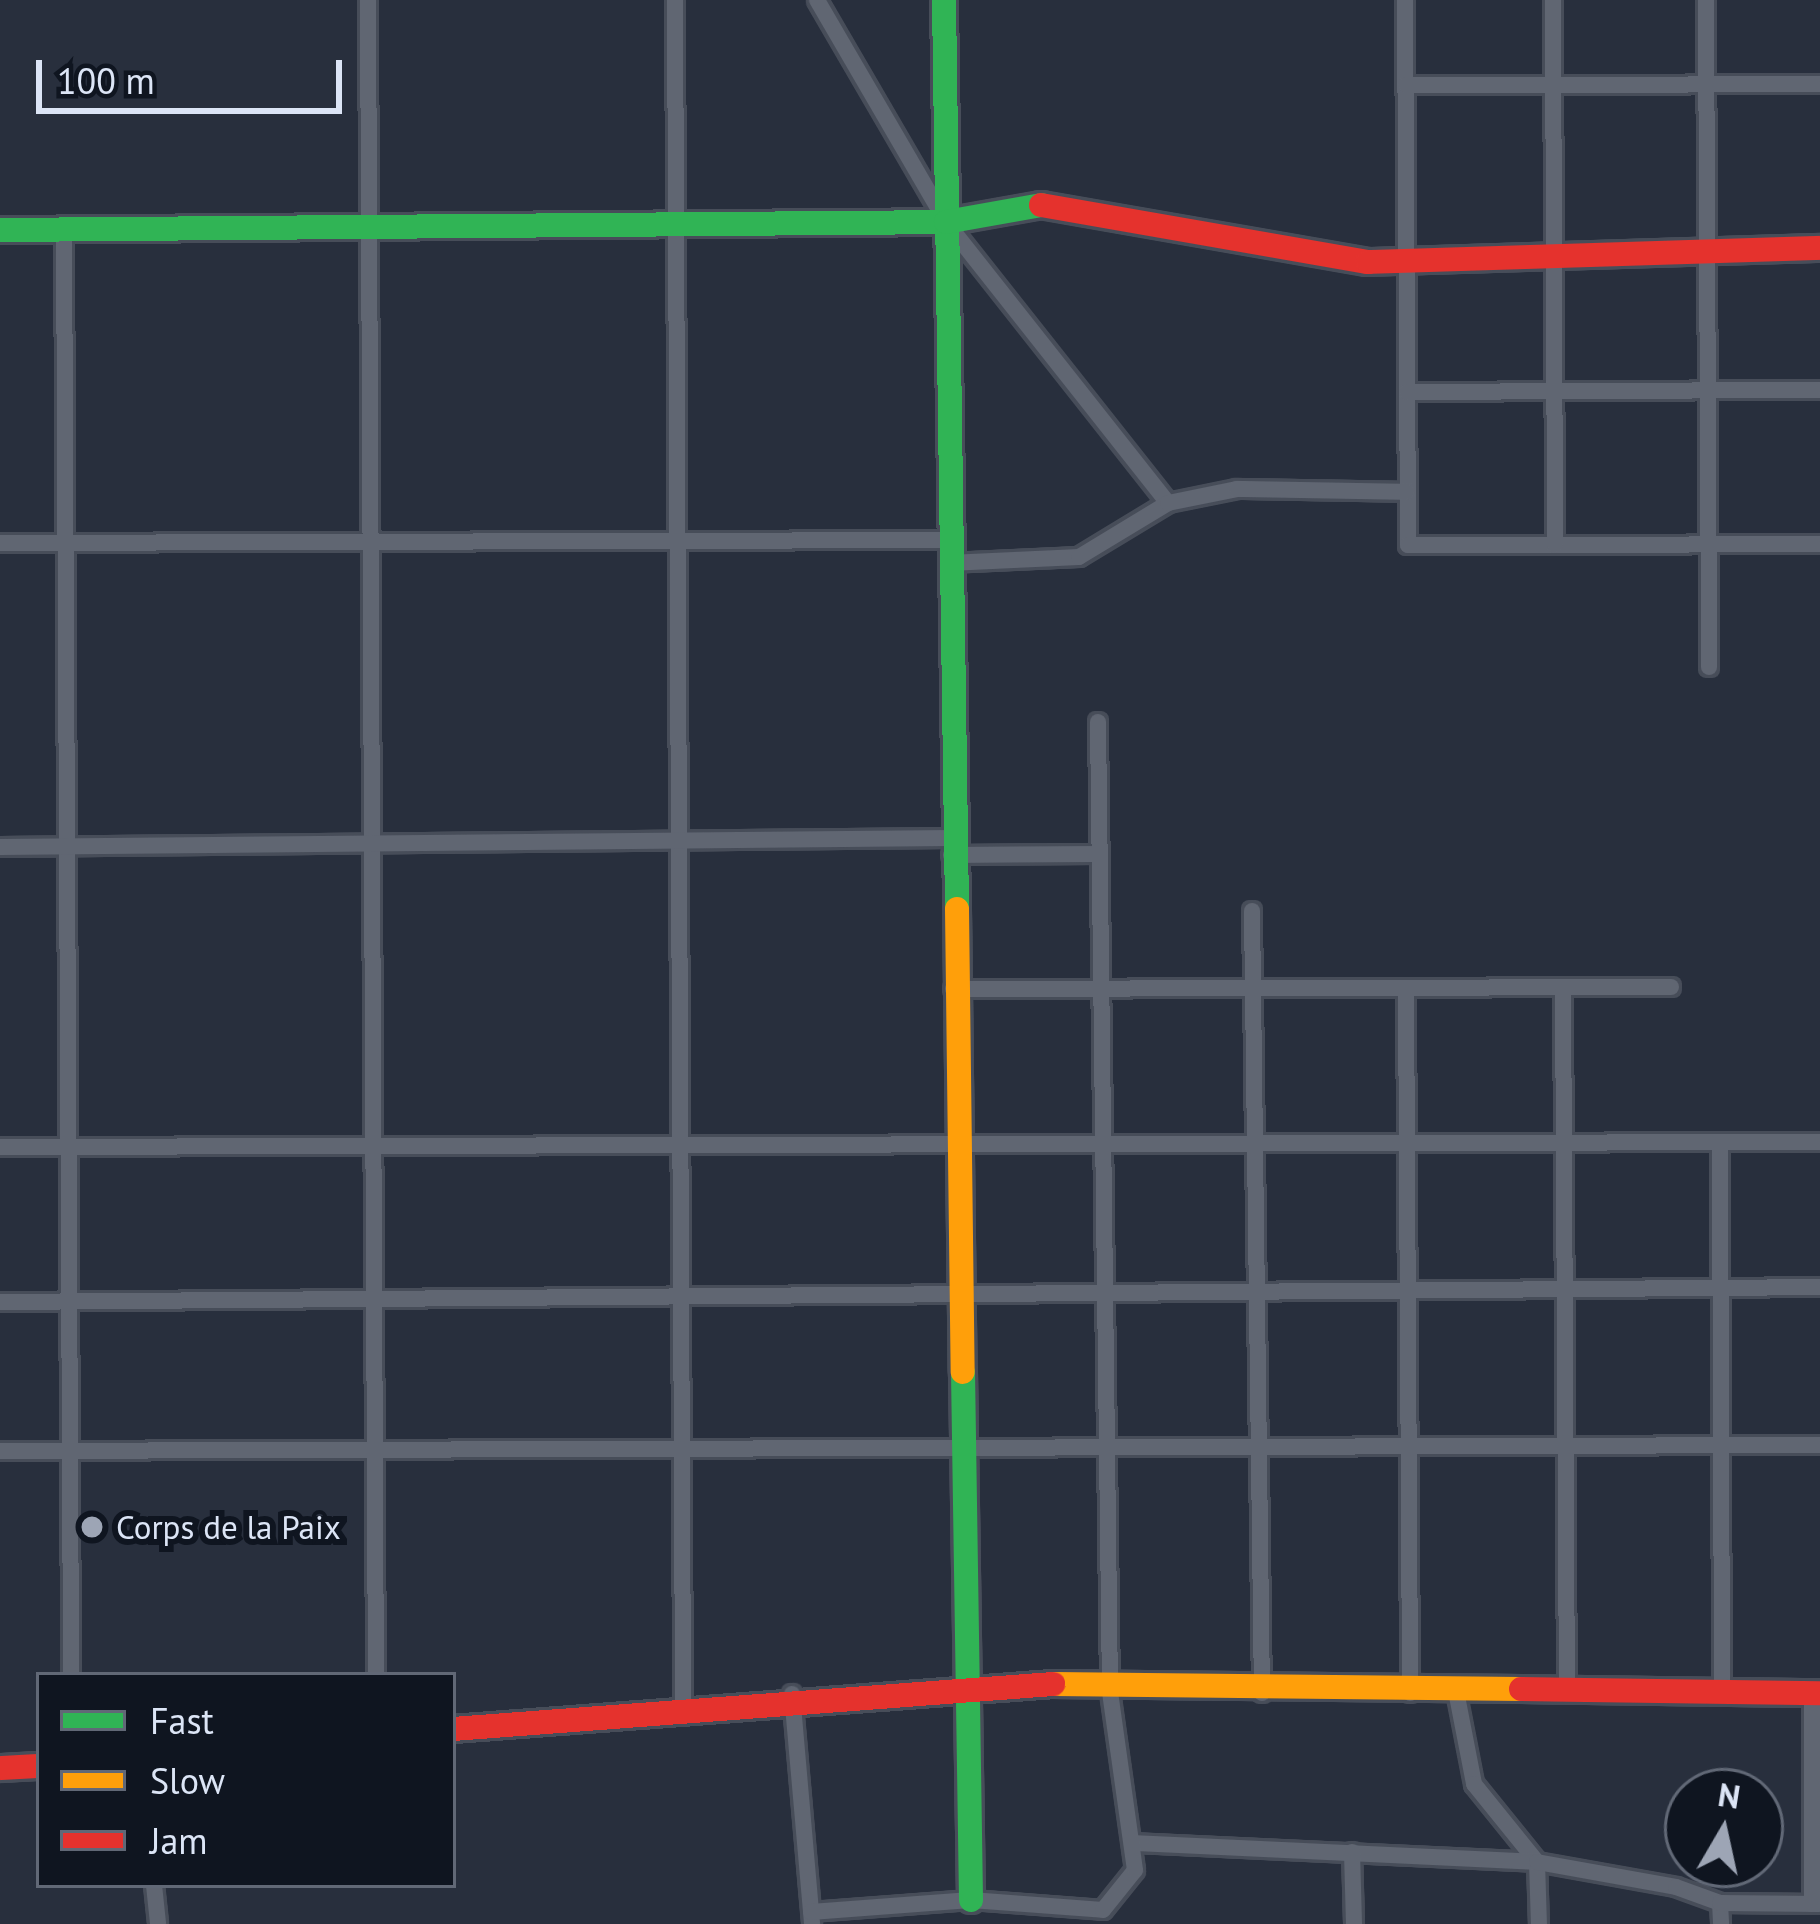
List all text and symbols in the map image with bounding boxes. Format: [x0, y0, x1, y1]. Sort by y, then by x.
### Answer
scale bar [42, 36, 348, 110]
text: 100 m [57, 57, 155, 104]
place label: Corps de la Paix [116, 1507, 341, 1547]
marker: Corps de la Paix [79, 1514, 105, 1540]
legend [36, 1672, 456, 1888]
text: Fast [150, 1697, 214, 1744]
text: Slow [150, 1757, 225, 1804]
north arrow [1664, 1768, 1784, 1888]
text: N [1715, 1772, 1743, 1818]
text: Jam [150, 1817, 208, 1864]

